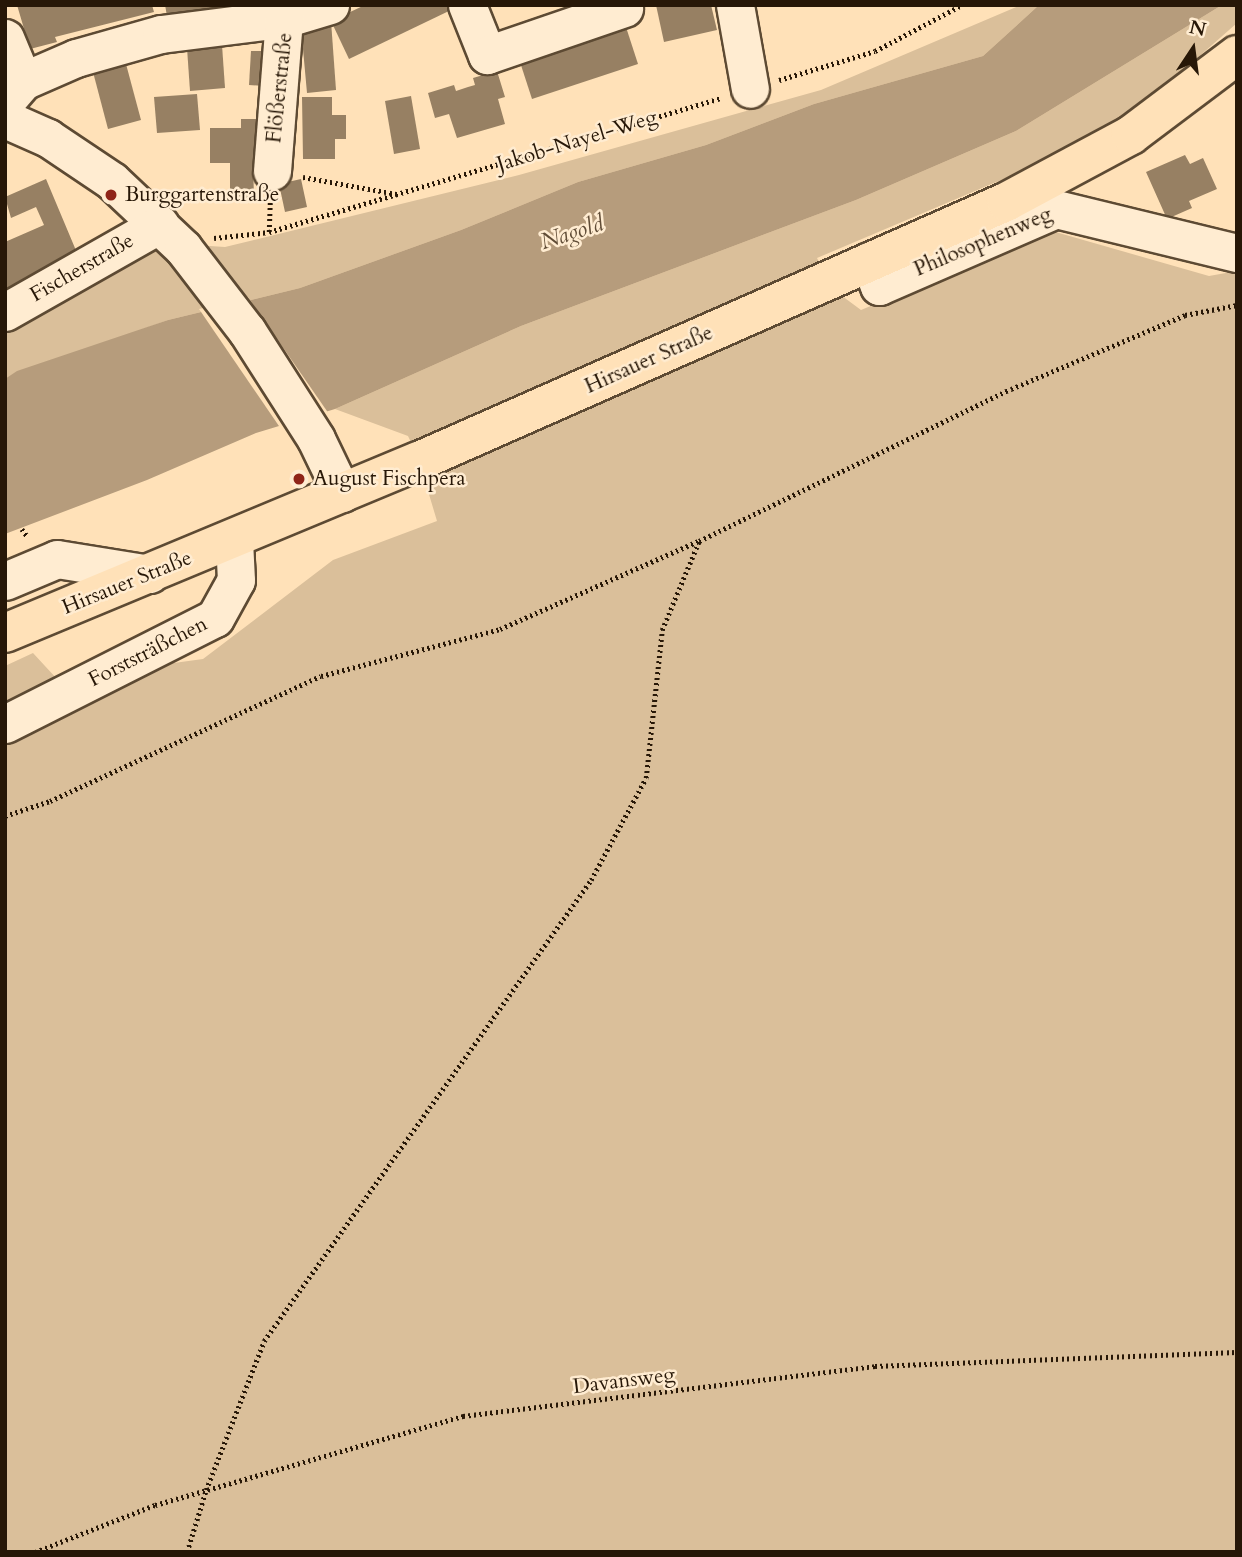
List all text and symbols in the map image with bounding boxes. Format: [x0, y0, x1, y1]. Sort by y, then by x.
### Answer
north arrow [1158, 14, 1228, 84]
text: N [1187, 14, 1209, 43]
street label: Flößerstraße [262, 32, 298, 144]
street label: Jakob-Nayel-Weg [494, 105, 660, 177]
place label: Burggartenstraße [125, 182, 279, 208]
marker: Burggartenstraße [103, 187, 119, 203]
street label: Philosophenweg [910, 202, 1056, 282]
water label: Nagold [537, 210, 607, 256]
street label: Fischerstraße [26, 228, 138, 308]
street label: Hirsauer Straße [581, 321, 717, 399]
place label: August Fischpera [313, 466, 466, 492]
marker: August Fischpera [291, 471, 307, 487]
street label: Hirsauer Straße [59, 546, 195, 620]
street label: Forststräßchen [84, 611, 212, 693]
street label: Davansweg [571, 1362, 677, 1400]

